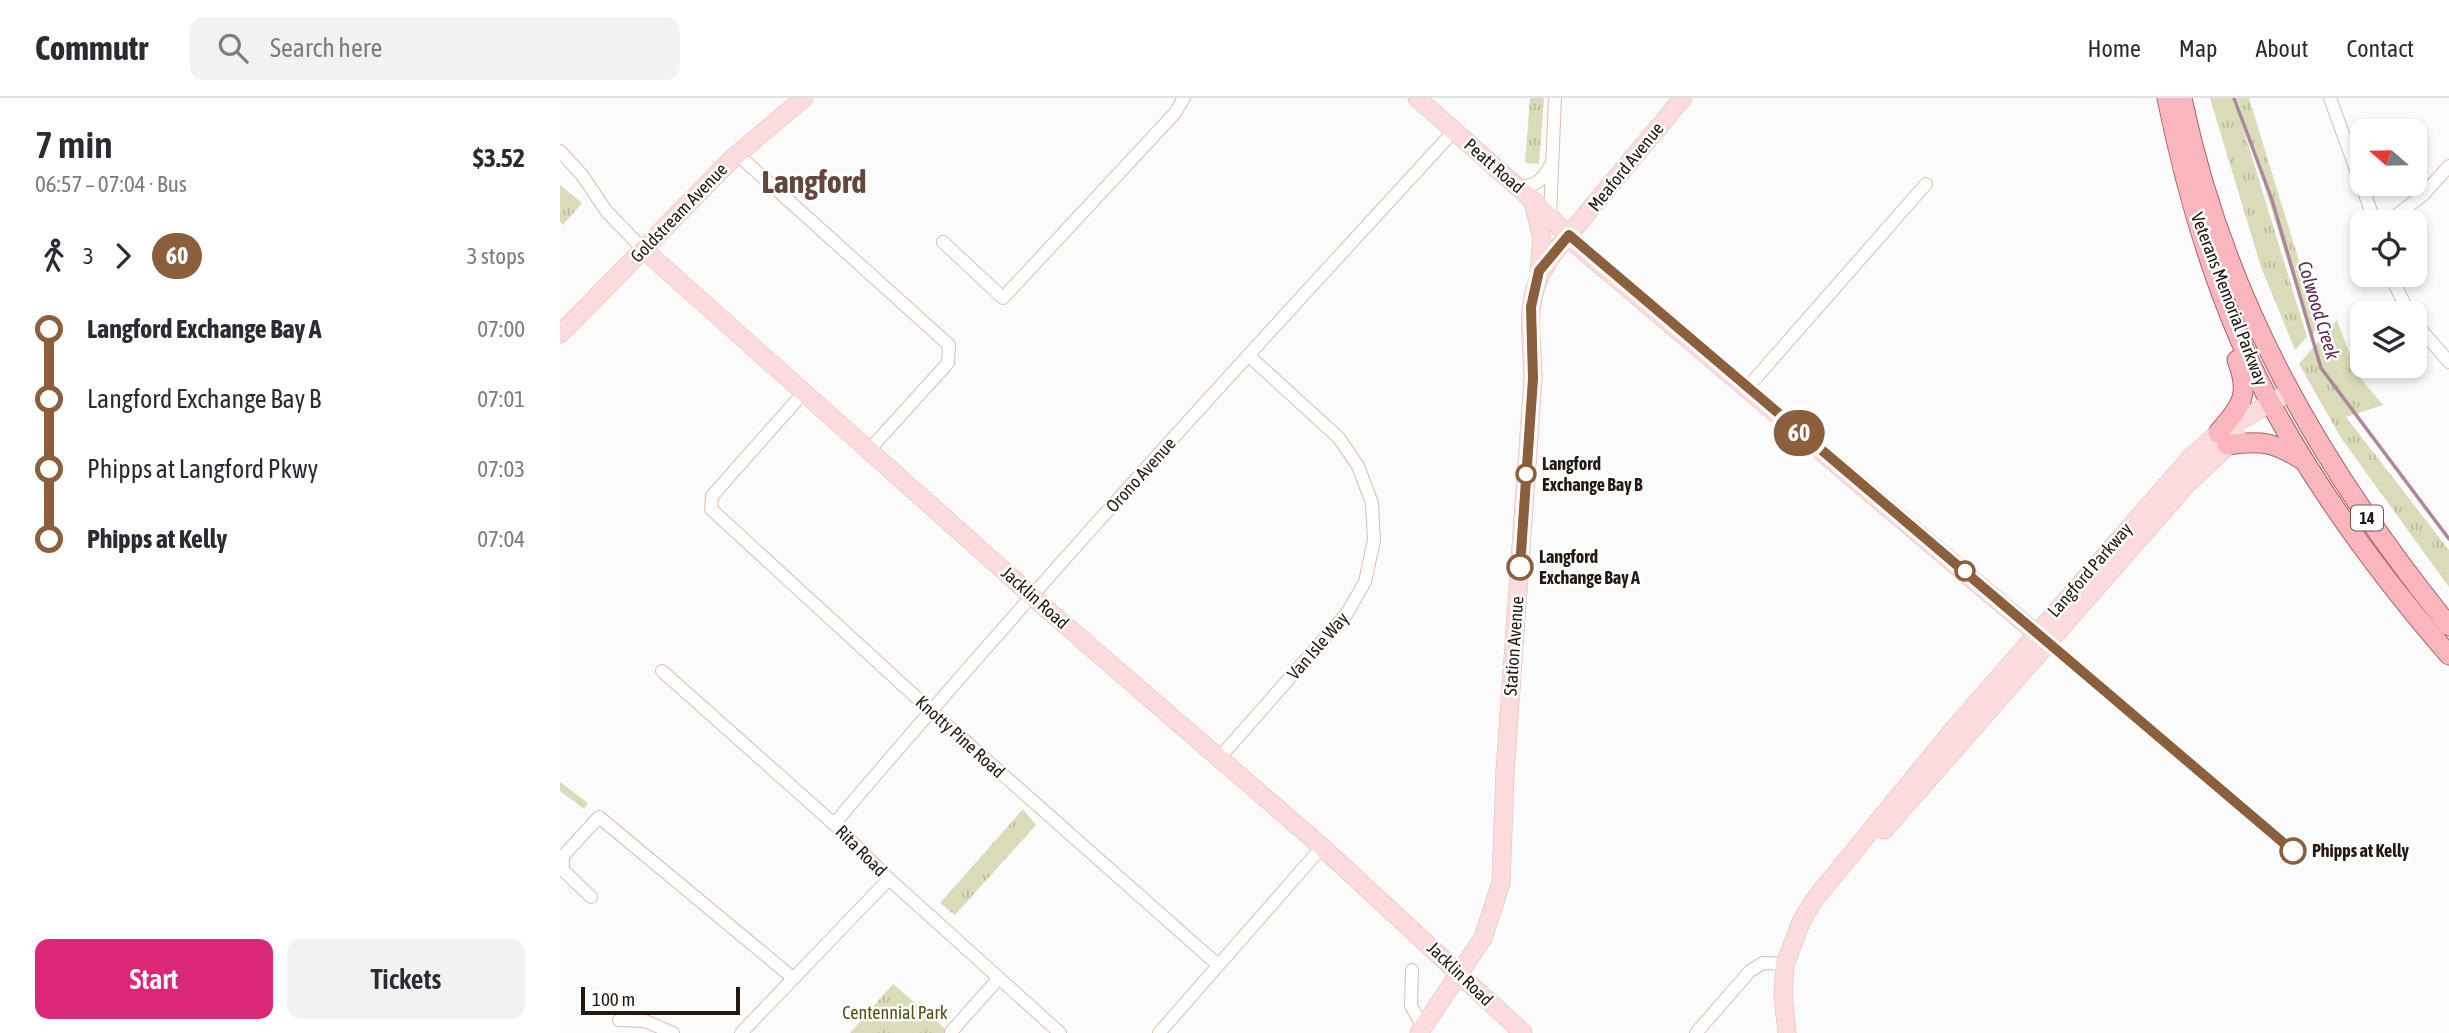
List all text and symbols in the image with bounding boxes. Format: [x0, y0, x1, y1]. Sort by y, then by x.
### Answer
search box [190, 17, 680, 80]
text: Commutr [35, 29, 148, 67]
icon: search [214, 29, 252, 67]
text: Search here [270, 33, 382, 63]
text: Home [2087, 35, 2141, 62]
text: Map [2179, 35, 2217, 62]
text: About [2255, 35, 2308, 62]
text: Contact [2346, 35, 2414, 62]
street label: Meaford Avenue [1583, 118, 1668, 215]
north arrow [2350, 119, 2427, 196]
map controls [2350, 119, 2427, 378]
text: 7 min [35, 123, 113, 166]
street label: Peatt Road [1460, 134, 1529, 197]
text: $3.52 [473, 143, 525, 173]
street label: Goldstream Avenue [626, 159, 731, 267]
district label: Langford [761, 163, 867, 200]
text: 06:57 – 07:04 · Bus [35, 171, 187, 197]
street label: Veterans Memorial Parkway [2187, 209, 2272, 388]
button: locate [2350, 210, 2427, 287]
icon: walk [35, 237, 73, 275]
icon: forward [104, 237, 142, 275]
text: 60 [166, 242, 188, 269]
text: 3 [83, 243, 94, 269]
text: 3 stops [467, 243, 525, 269]
water label: Colwood Creek [2294, 258, 2345, 362]
button: layers [2350, 301, 2427, 378]
text: Langford Exchange Bay A [87, 314, 322, 344]
text: 07:00 [477, 316, 525, 342]
text: Langford Exchange Bay B [87, 384, 321, 414]
text: 07:01 [477, 386, 525, 412]
line badge: 60 [1768, 410, 1830, 456]
text: 60 [1788, 419, 1810, 446]
street label: Orono Avenue [1101, 433, 1180, 517]
place label: Langford Exchange Bay B [1542, 453, 1643, 495]
text: Phipps at Langford Pkwy [87, 454, 318, 484]
text: 07:03 [477, 456, 525, 482]
marker: Langford Exchange Bay B [1516, 464, 1536, 484]
road number: 14 [2351, 506, 2383, 530]
street label: Langford Parkway [2043, 518, 2136, 621]
text: Phipps at Kelly [87, 524, 227, 554]
text: 07:04 [477, 526, 525, 552]
place label: Langford Exchange Bay A [1539, 546, 1640, 588]
marker: Langford Exchange Bay A [1507, 554, 1533, 580]
unlabelled marker [1955, 561, 1975, 581]
street label: Jacklin Road [997, 562, 1073, 633]
street label: Station Avenue [1500, 595, 1527, 697]
street label: Van Isle Way [1283, 608, 1353, 684]
street label: Knotty Pine Road [911, 691, 1009, 782]
street label: Rita Road [831, 821, 891, 881]
marker: Phipps at Kelly [2280, 838, 2306, 864]
place label: Phipps at Kelly [2312, 840, 2410, 861]
street label: Jacklin Road [1423, 937, 1498, 1010]
button: Start [35, 939, 273, 1019]
button: Tickets [287, 939, 525, 1019]
scale bar [581, 984, 740, 1016]
text: 100 m [592, 988, 635, 1010]
park label: Centennial Park [842, 1002, 948, 1023]

